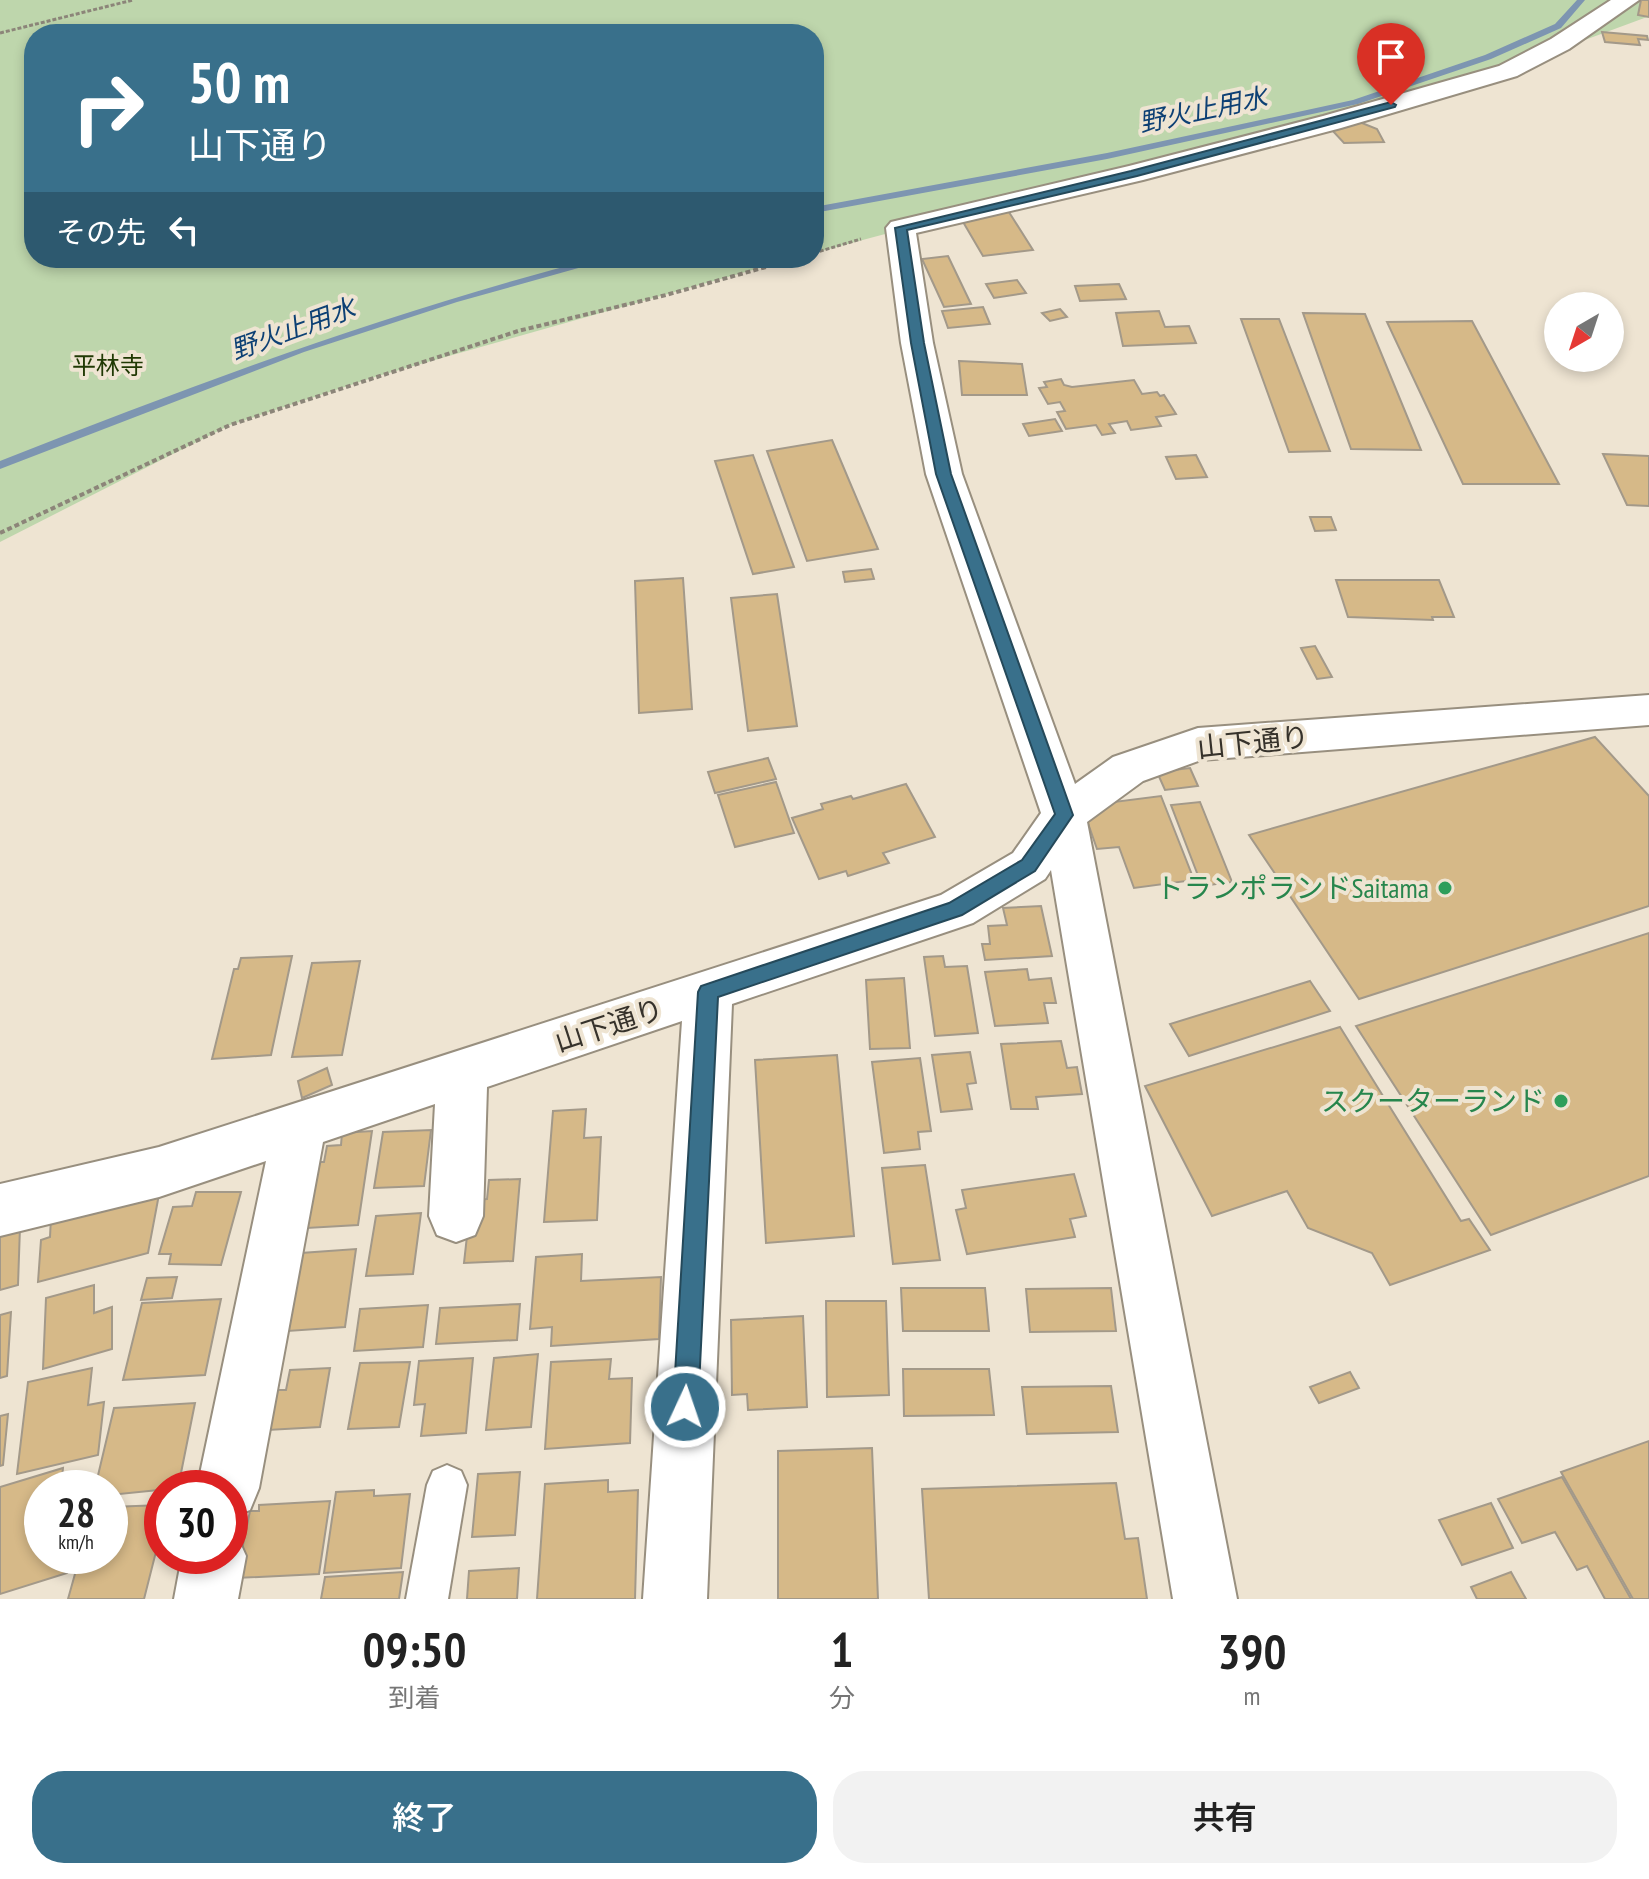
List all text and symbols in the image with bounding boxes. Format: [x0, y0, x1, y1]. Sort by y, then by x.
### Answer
pin [1357, 23, 1425, 105]
icon: arrive [1369, 35, 1413, 79]
text: 50 m [188, 46, 290, 118]
icon: right [56, 56, 160, 160]
water label: 野火止用水 [1136, 79, 1273, 139]
text: 山下通り [188, 121, 332, 168]
icon: left [162, 208, 206, 252]
text: その先 [56, 212, 146, 251]
water label: 野火止用水 [226, 290, 362, 366]
north arrow [1544, 292, 1624, 372]
map controls [1544, 292, 1624, 372]
park label: 平林寺 [72, 350, 144, 381]
street label: 山下通り [1195, 717, 1311, 766]
place label: トランポランドSaitama [1155, 869, 1429, 906]
marker: トランポランドSaitama [1436, 879, 1454, 897]
street label: 山下通り [550, 990, 668, 1059]
place label: スクーターランド [1321, 1082, 1545, 1119]
marker: スクーターランド [1552, 1092, 1570, 1110]
position arrow [643, 1365, 727, 1449]
speed limit sign: 30 [144, 1470, 248, 1574]
text: 28 [57, 1486, 95, 1538]
text: km/h [58, 1529, 94, 1555]
text: 09:50 [363, 1618, 466, 1680]
text: 1 [831, 1618, 853, 1680]
text: 390 [1218, 1620, 1286, 1682]
text: m [1244, 1679, 1260, 1712]
text: 到着 [388, 1681, 441, 1714]
text: 分 [829, 1681, 855, 1714]
button: 終了 [32, 1771, 817, 1863]
button: 共有 [833, 1771, 1617, 1863]

